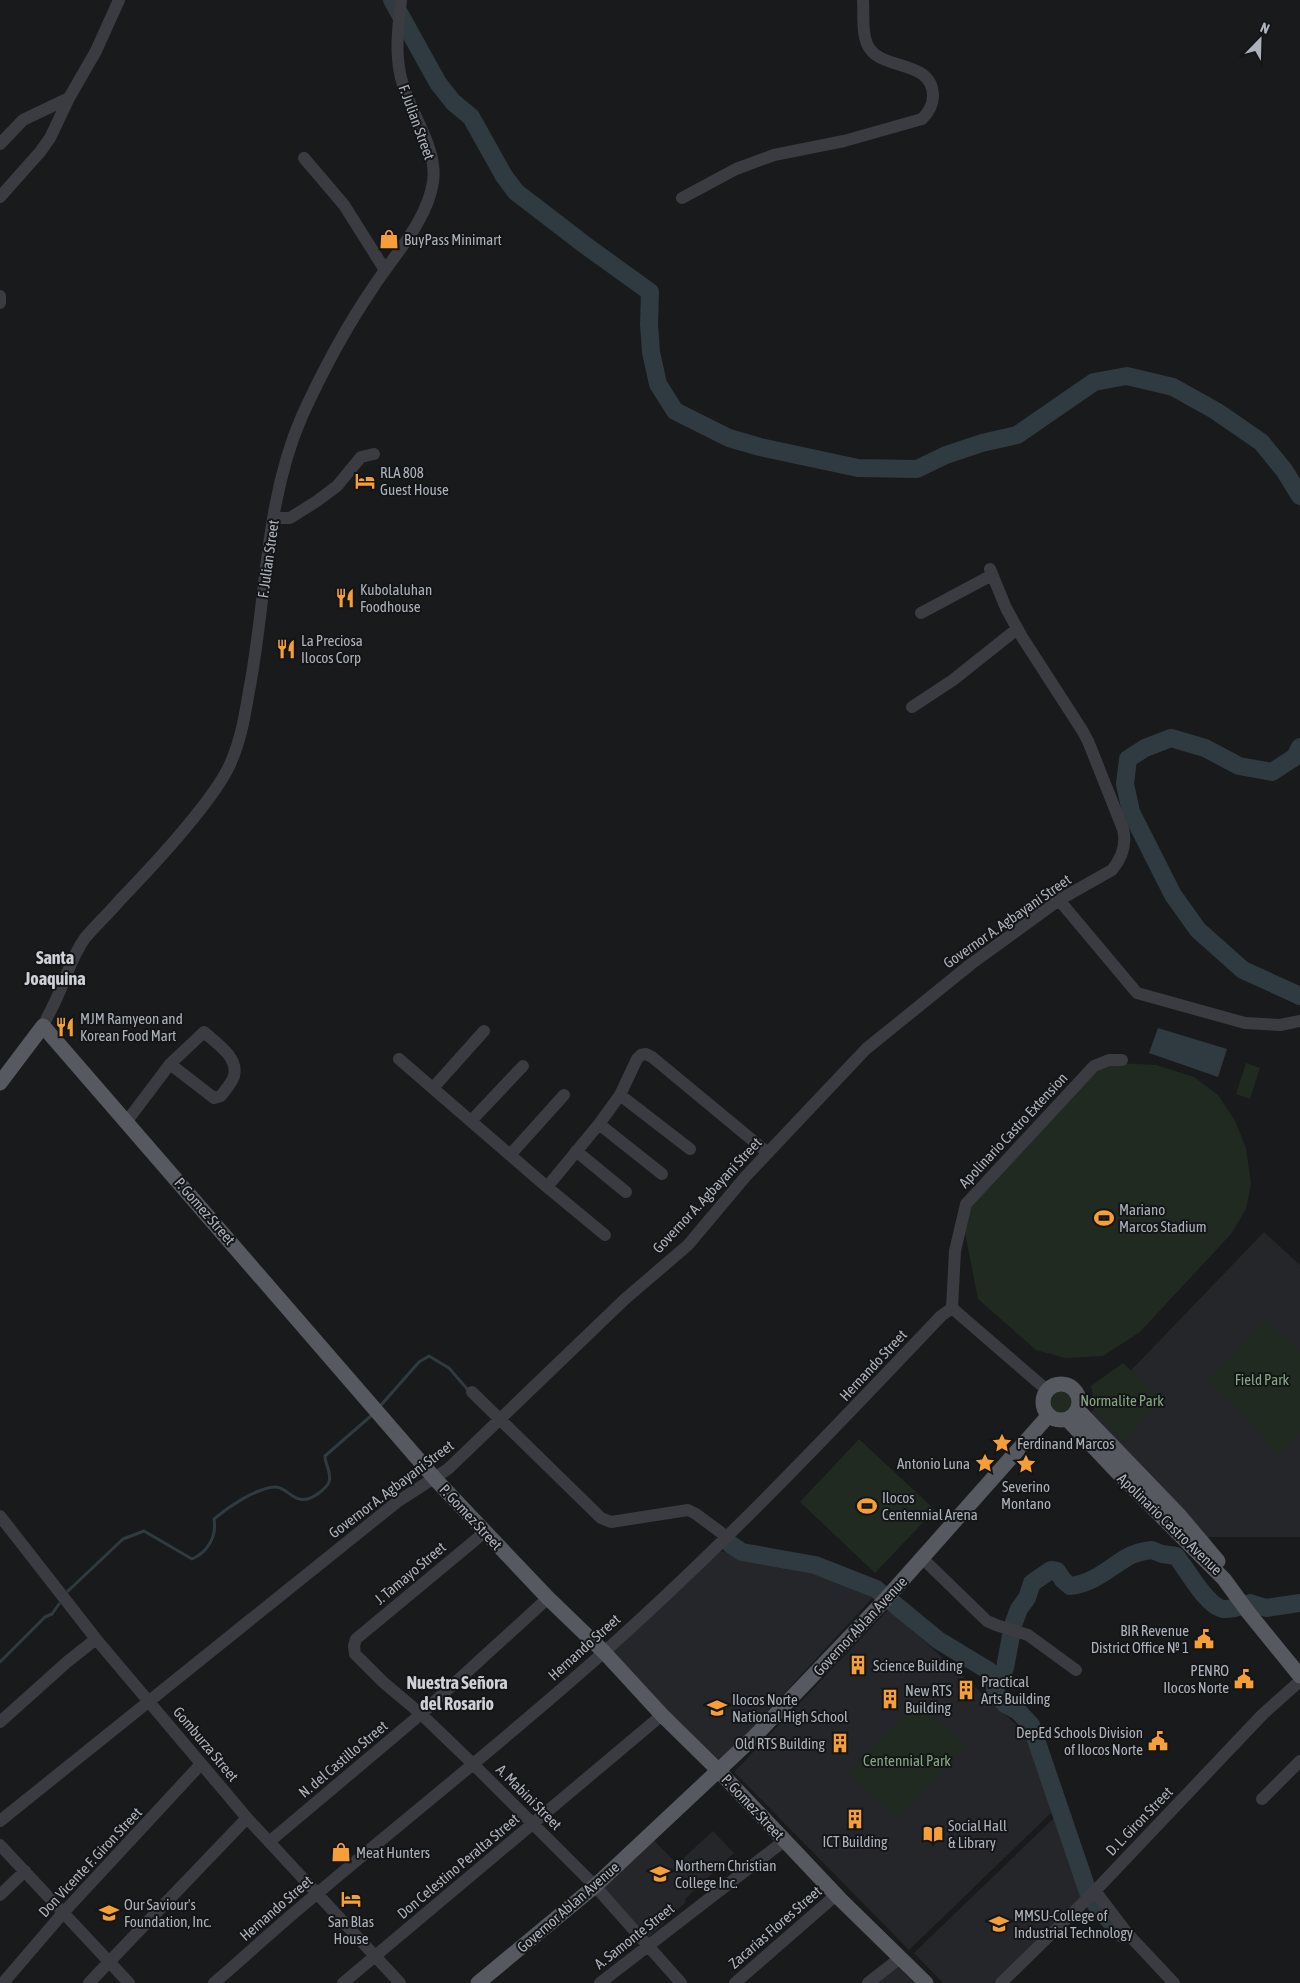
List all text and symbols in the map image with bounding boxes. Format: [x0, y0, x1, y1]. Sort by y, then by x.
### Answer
north arrow [1235, 15, 1285, 65]
text: N [1258, 19, 1272, 37]
street label: F. Julian Street [396, 82, 438, 162]
shop icon: BuyPass Minimart [378, 228, 400, 250]
place label: BuyPass Minimart [404, 231, 502, 248]
place label: RLA 808 Guest House [380, 464, 449, 498]
hotel icon: RLA 808 Guest House [354, 470, 376, 492]
street label: F. Julian Street [254, 519, 282, 599]
place label: Kubolaluhan Foodhouse [360, 581, 432, 615]
restaurant icon: Kubolaluhan Foodhouse [334, 587, 356, 609]
place label: La Preciosa Ilocos Corp [301, 632, 363, 666]
restaurant icon: La Preciosa Ilocos Corp [275, 638, 297, 660]
street label: Governor A. Agbayani Street [940, 871, 1074, 971]
district label: Santa Joaquina [23, 947, 86, 989]
place label: MJM Ramyeon and Korean Food Mart [80, 1010, 183, 1044]
restaurant icon: MJM Ramyeon and Korean Food Mart [54, 1016, 76, 1038]
street label: Apolinario Castro Extension [955, 1069, 1071, 1191]
street label: Governor A. Agbayani Street [649, 1134, 765, 1256]
street label: P. Gomez Street [171, 1174, 239, 1248]
place label: Mariano Marcos Stadium [1119, 1201, 1207, 1235]
sports icon: Mariano Marcos Stadium [1093, 1207, 1115, 1229]
street label: Hernando Street [836, 1326, 910, 1404]
park label: Field Park [1235, 1371, 1290, 1388]
park label: Normalite Park [1080, 1392, 1164, 1409]
place icon: Ferdinand Marcos [991, 1432, 1013, 1454]
place label: Ferdinand Marcos [1017, 1435, 1115, 1452]
street label: Governor A. Agbayani Street [325, 1437, 457, 1541]
place icon: Antonio Luna [974, 1452, 996, 1474]
place icon: Severino Montano [1015, 1453, 1037, 1475]
place label: Antonio Luna [897, 1455, 970, 1472]
street label: Apolinario Castro Avenue [1114, 1470, 1226, 1578]
place label: Severino Montano [1001, 1478, 1051, 1512]
street label: P. Gomez Street [436, 1481, 506, 1553]
place label: Ilocos Centennial Arena [882, 1489, 978, 1523]
sports icon: Ilocos Centennial Arena [856, 1495, 878, 1517]
street label: J. Tamayo Street [371, 1538, 449, 1608]
street label: Governor Ablan Avenue [810, 1573, 910, 1679]
street label: Hernando Street [545, 1610, 623, 1684]
place label: BIR Revenue District Office № 1 [1091, 1622, 1189, 1656]
public building icon: BIR Revenue District Office № 1 [1193, 1628, 1215, 1650]
building icon: Science Building [847, 1654, 869, 1676]
place label: Science Building [873, 1657, 963, 1674]
place label: PENRO Ilocos Norte [1163, 1662, 1229, 1696]
public building icon: PENRO Ilocos Norte [1233, 1668, 1255, 1690]
district label: Nuestra Señora del Rosario [406, 1672, 508, 1714]
place label: Practical Arts Building [981, 1673, 1051, 1707]
building icon: Practical Arts Building [955, 1679, 977, 1701]
place label: New RTS Building [905, 1682, 952, 1716]
building icon: New RTS Building [879, 1688, 901, 1710]
place label: Ilocos Norte National High School [732, 1691, 848, 1725]
school or university icon: Ilocos Norte National High School [706, 1697, 728, 1719]
street label: Gomburza Street [170, 1703, 242, 1785]
street label: N. del Castillo Street [295, 1717, 391, 1801]
place label: DepEd Schools Division of Ilocos Norte [1016, 1724, 1143, 1758]
public building icon: DepEd Schools Division of Ilocos Norte [1147, 1730, 1169, 1752]
building icon: Old RTS Building [829, 1732, 851, 1754]
place label: Old RTS Building [735, 1735, 826, 1752]
park label: Centennial Park [863, 1752, 951, 1769]
street label: A. Mabini Street [493, 1761, 565, 1833]
street label: P. Gomez Street [718, 1771, 788, 1843]
street label: D. L. Giron Street [1102, 1783, 1176, 1859]
street label: Don Vicente F. Giron Street [35, 1804, 145, 1920]
building icon: ICT Building [844, 1808, 866, 1830]
street label: Don Celestino Peralta Street [394, 1810, 522, 1922]
place label: Social Hall & Library [948, 1817, 1007, 1851]
library icon: Social Hall & Library [922, 1823, 944, 1845]
place label: ICT Building [822, 1833, 888, 1850]
shop icon: Meat Hunters [330, 1841, 352, 1863]
place label: Meat Hunters [356, 1844, 430, 1861]
place label: Northern Christian College Inc. [675, 1857, 777, 1891]
street label: Governor Ablan Avenue [514, 1858, 622, 1956]
school or university icon: Northern Christian College Inc. [649, 1863, 671, 1885]
street label: Hernando Street [236, 1872, 316, 1944]
street label: Zacarias Flores Street [725, 1882, 825, 1972]
hotel icon: San Blas House [340, 1888, 362, 1910]
place label: Our Saviour's Foundation, Inc. [124, 1896, 212, 1930]
street label: A. Samonte Street [591, 1900, 677, 1972]
school or university icon: Our Saviour's Foundation, Inc. [98, 1902, 120, 1924]
place label: MMSU-College of Industrial Technology [1014, 1907, 1133, 1941]
place label: San Blas House [328, 1913, 374, 1947]
school or university icon: MMSU-College of Industrial Technology [988, 1913, 1010, 1935]

